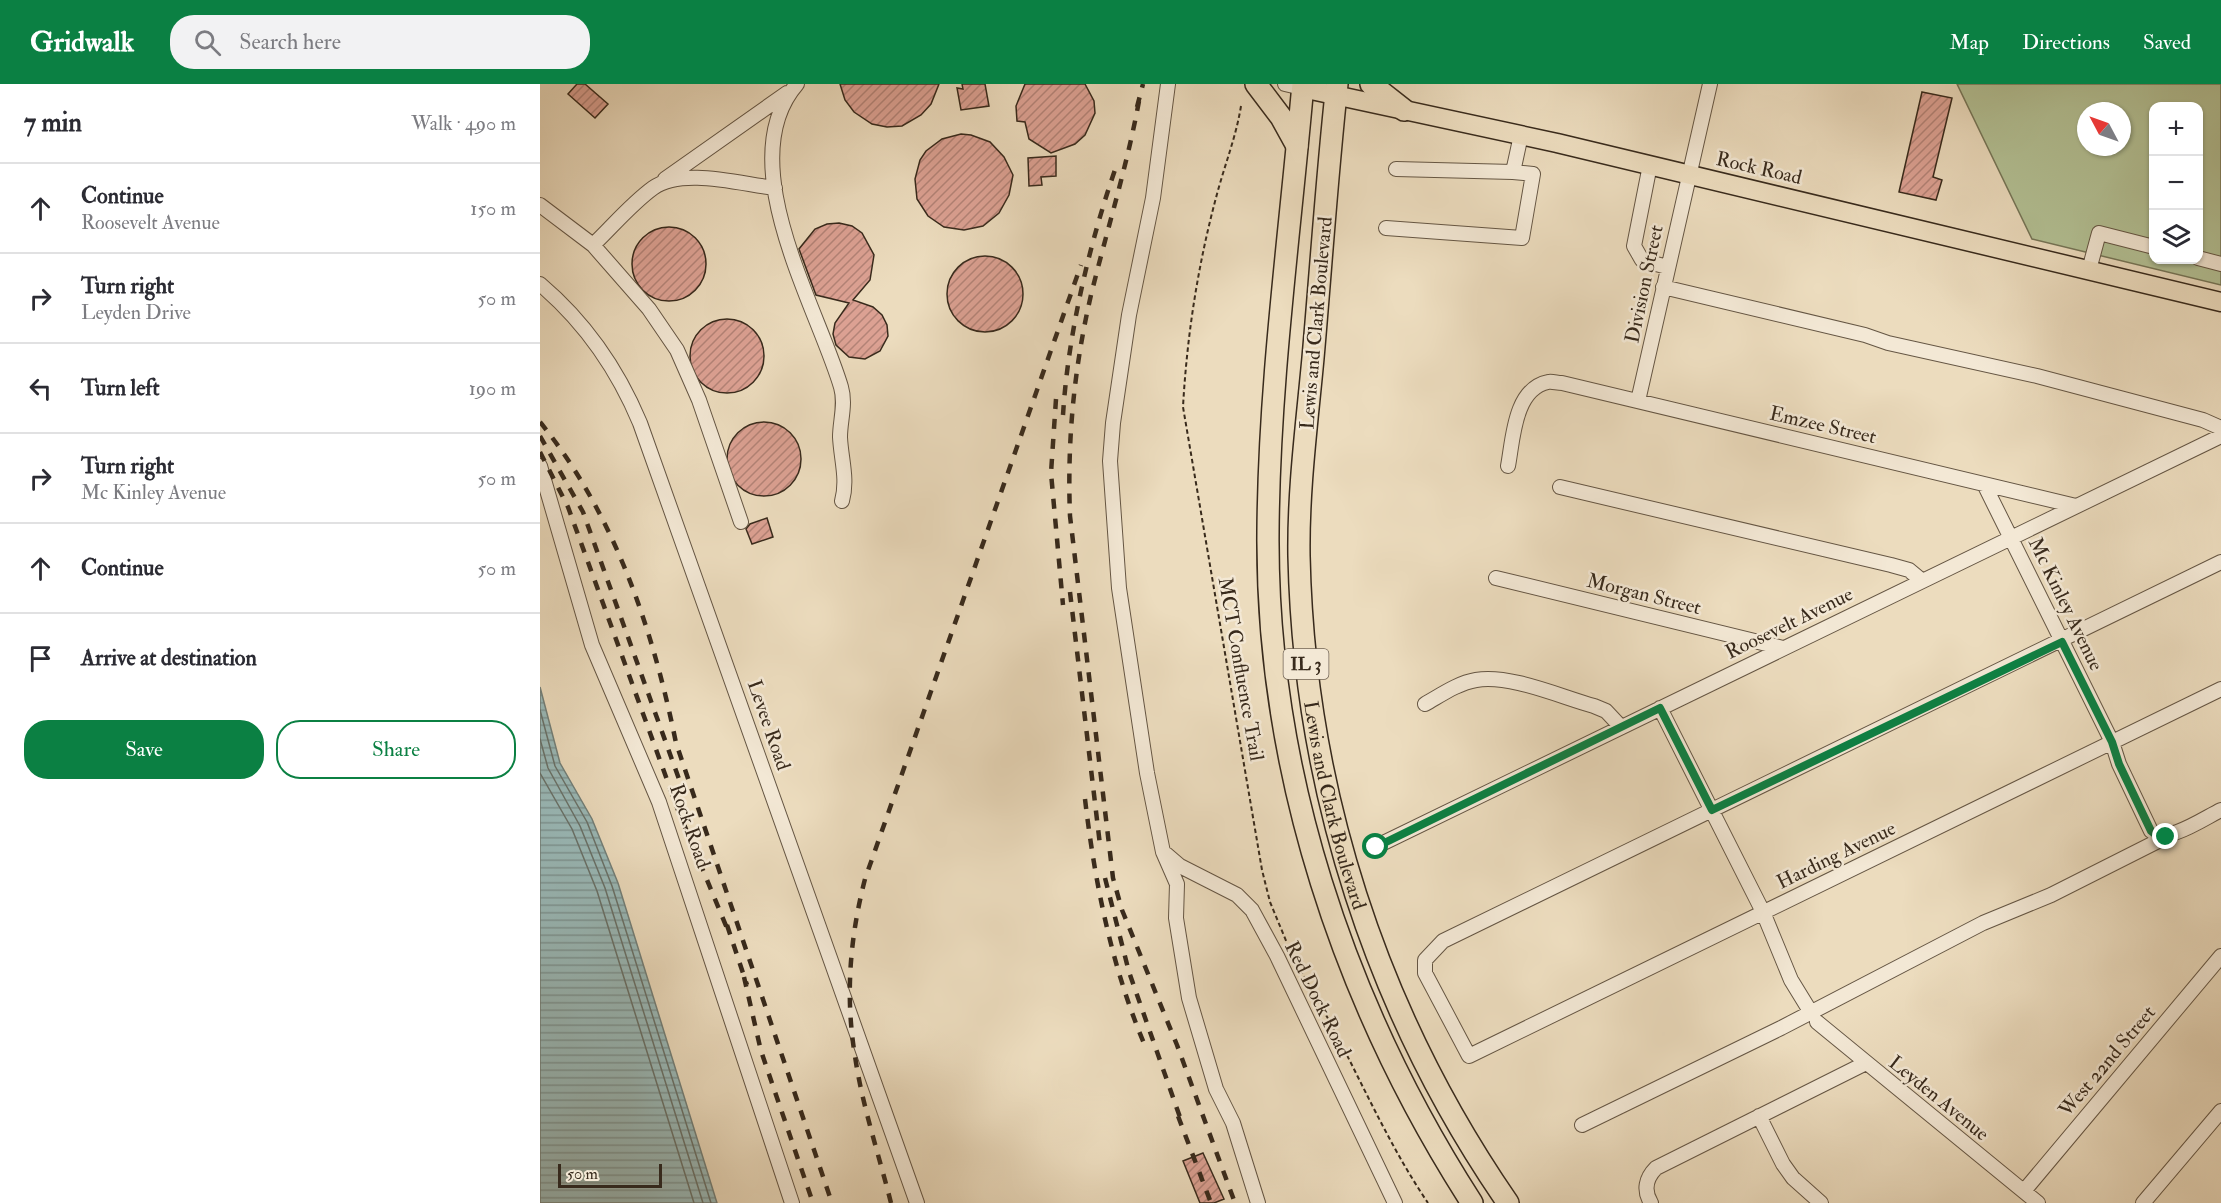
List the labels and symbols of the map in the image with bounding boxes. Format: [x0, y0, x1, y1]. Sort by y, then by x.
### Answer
north arrow [2077, 102, 2131, 156]
street label: Rock Road [1714, 146, 1805, 190]
street label: Lewis and Clark Boulevard [1294, 215, 1338, 431]
street label: Division Street [1619, 222, 1669, 345]
street label: Emzee Street [1767, 401, 1879, 450]
street label: Mc Kinley Avenue [2023, 533, 2109, 675]
street label: Morgan Street [1584, 568, 1704, 620]
street label: MCT Confluence Trail [1213, 575, 1269, 763]
street label: Roosevelt Avenue [1721, 581, 1857, 665]
road number: IL 3 [1284, 649, 1329, 679]
street label: Levee Road [742, 676, 796, 774]
street label: Lewis and Clark Boulevard [1299, 699, 1372, 913]
street label: Rock Road [664, 781, 716, 872]
street label: Harding Avenue [1772, 815, 1900, 895]
route end [2152, 823, 2178, 849]
route start [1362, 833, 1388, 859]
street label: Red Dock Road [1279, 937, 1357, 1061]
street label: West 22nd Street [2053, 1000, 2161, 1122]
street label: Leyden Avenue [1884, 1050, 1994, 1146]
scale bar [558, 1161, 662, 1188]

